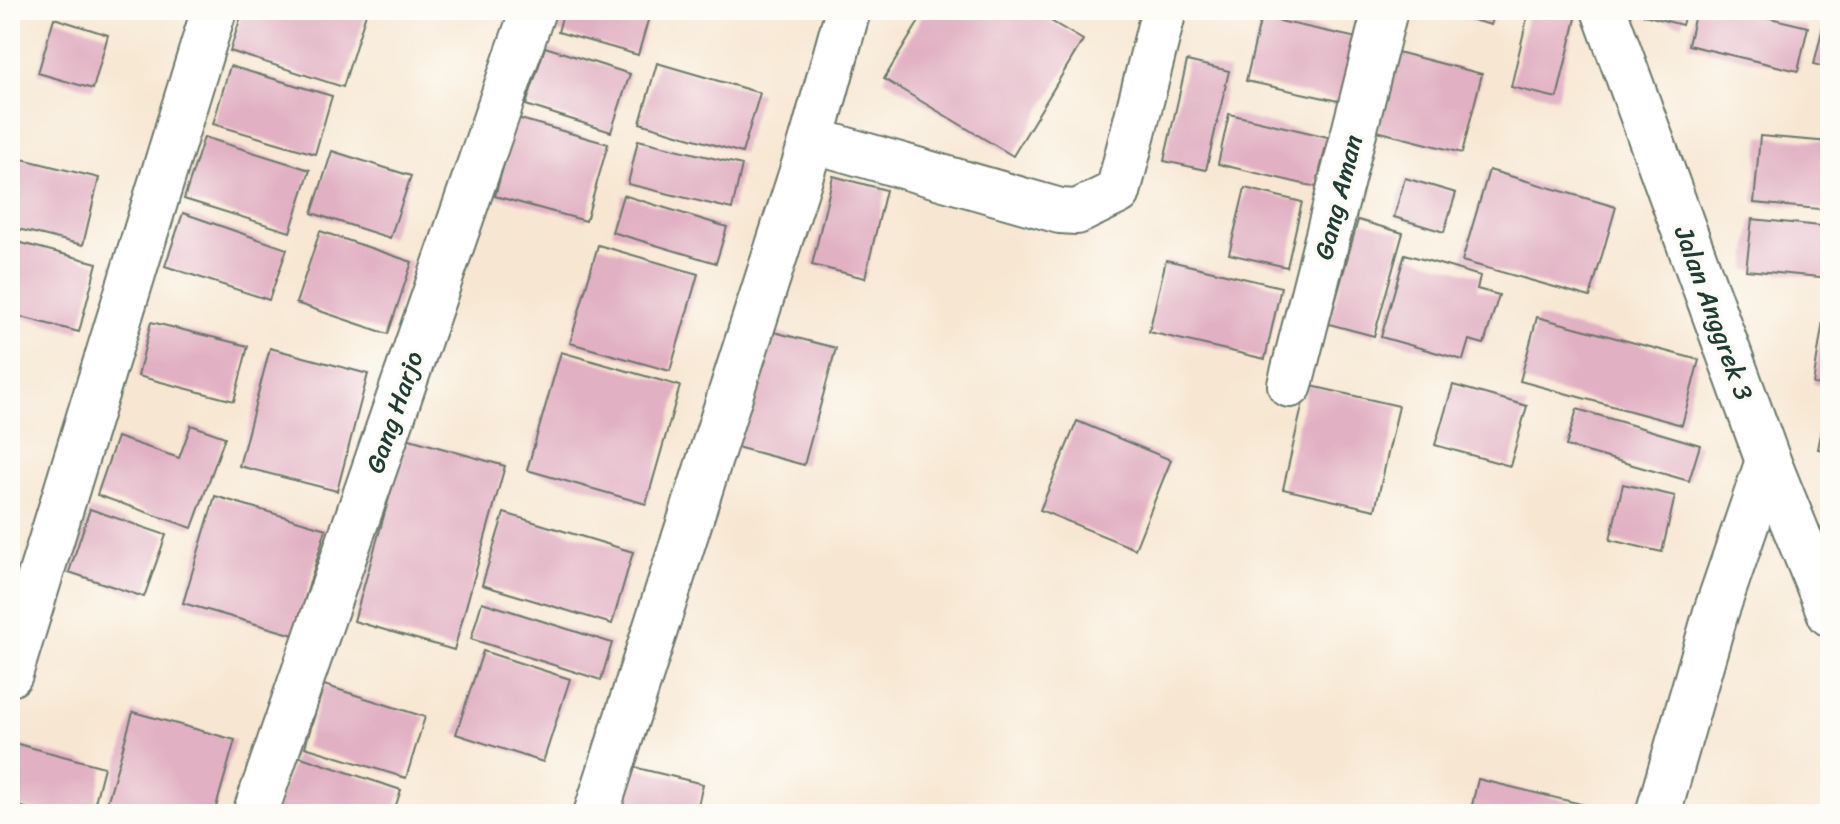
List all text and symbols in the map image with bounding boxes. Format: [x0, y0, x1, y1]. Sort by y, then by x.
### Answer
street label: Gang Aman [1300, 130, 1376, 264]
street label: Jalan Anggrek 3 [1661, 218, 1767, 407]
street label: Gang Harjo [352, 345, 436, 479]

